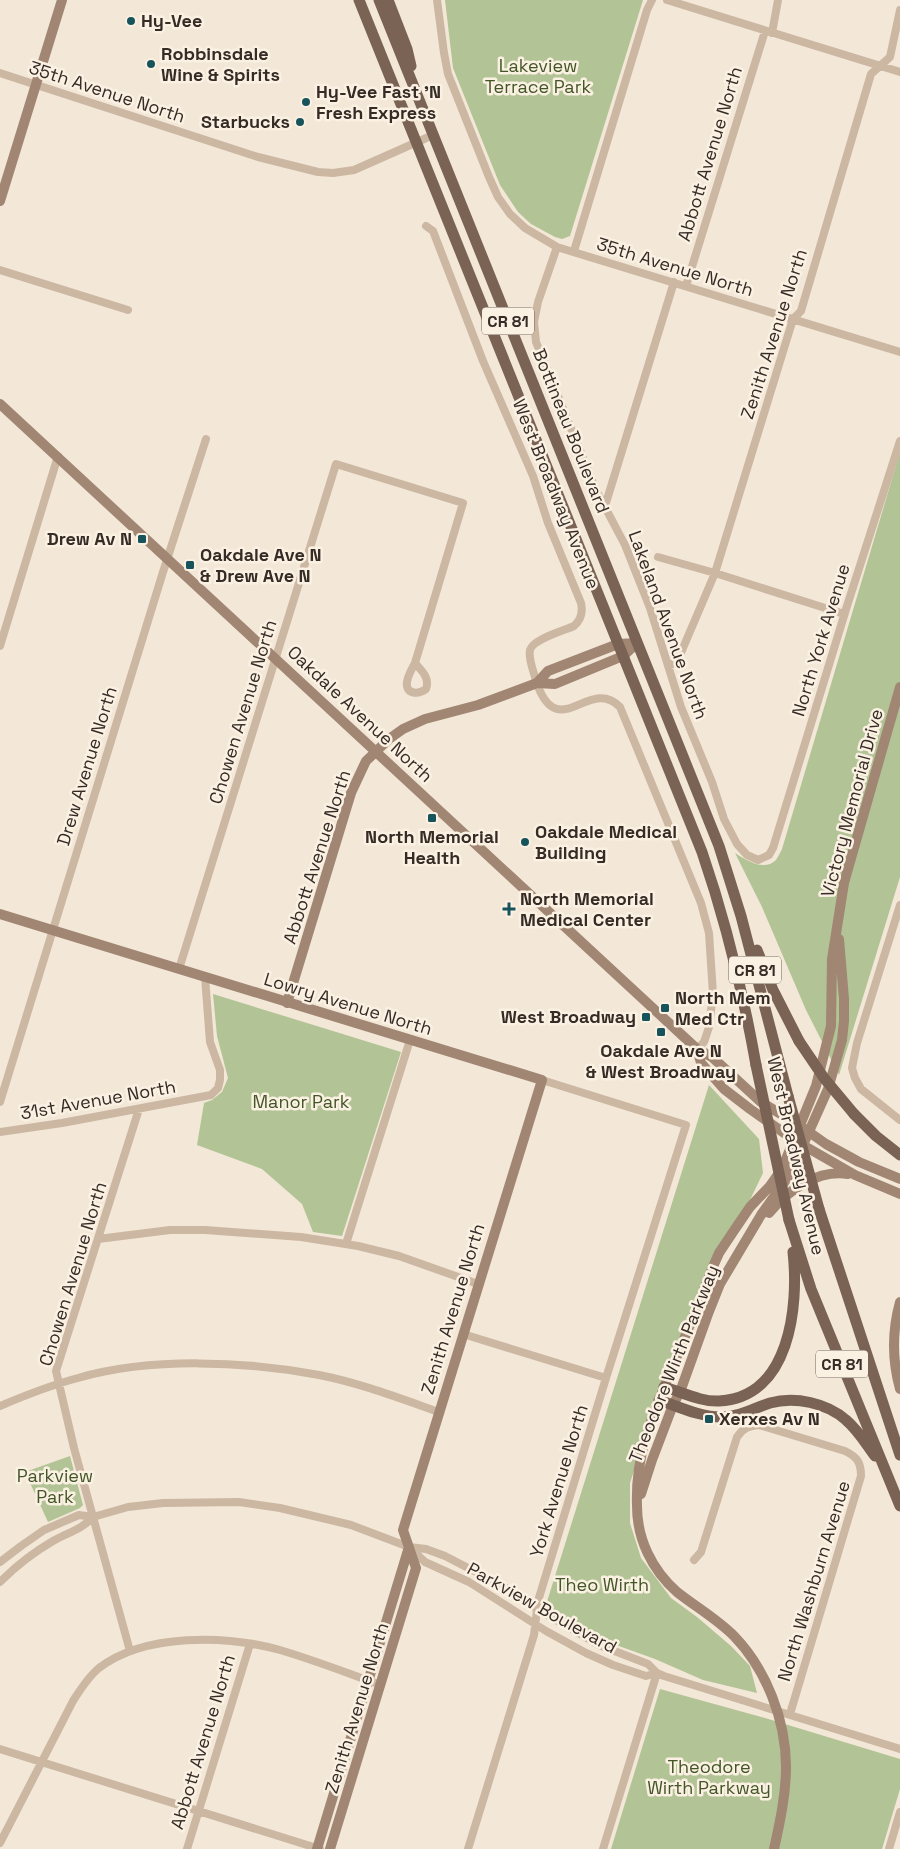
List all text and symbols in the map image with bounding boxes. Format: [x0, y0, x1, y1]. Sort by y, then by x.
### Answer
place label: Hy-Vee [141, 9, 202, 32]
marker: Hy-Vee [125, 15, 137, 27]
place label: Robbinsdale Wine & Spirits [161, 42, 280, 86]
park label: Lakeview Terrace Park [485, 54, 591, 98]
street label: 35th Avenue North [26, 55, 188, 128]
marker: Robbinsdale Wine & Spirits [145, 58, 157, 70]
street label: Abbott Avenue North [672, 64, 747, 244]
place label: Hy-Vee Fast 'N Fresh Express [316, 80, 441, 124]
marker: Hy-Vee Fast 'N Fresh Express [300, 96, 312, 108]
place label: Starbucks [201, 110, 290, 133]
marker: Starbucks [294, 116, 306, 128]
street label: 35th Avenue North [594, 232, 756, 301]
street label: Zenith Avenue North [735, 246, 812, 422]
road number: CR 81 [482, 308, 534, 334]
street label: Bottineau Boulevard [528, 345, 615, 516]
street label: West Broadway Avenue [508, 395, 605, 592]
place label: Drew Av N [47, 527, 132, 550]
street label: Lakeland Avenue North [624, 527, 713, 722]
marker: Drew Av N [136, 533, 148, 545]
place label: Oakdale Ave N & Drew Ave N [200, 543, 321, 587]
marker: Oakdale Ave N & Drew Ave N [184, 559, 196, 571]
street label: North York Avenue [786, 561, 855, 719]
street label: Chowen Avenue North [204, 617, 281, 807]
street label: Oakdale Avenue North [283, 640, 438, 787]
street label: Drew Avenue North [51, 684, 122, 848]
street label: Victory Memorial Drive [815, 706, 888, 900]
street label: Abbott Avenue North [278, 767, 356, 947]
marker: North Memorial Health [426, 812, 438, 824]
place label: Oakdale Medical Building [535, 820, 677, 864]
place label: North Memorial Health [365, 825, 499, 869]
marker: Oakdale Medical Building [519, 836, 531, 848]
place label: North Memorial Medical Center [520, 887, 654, 931]
marker: North Memorial Medical Center [502, 902, 516, 916]
road number: CR 81 [729, 956, 781, 984]
street label: Lowry Avenue North [261, 967, 435, 1040]
place label: North Mem Med Ctr [675, 986, 771, 1030]
marker: North Mem Med Ctr [659, 1002, 671, 1014]
place label: West Broadway [501, 1005, 636, 1028]
marker: West Broadway [640, 1011, 652, 1023]
marker: Oakdale Ave N & West Broadway [655, 1026, 667, 1038]
place label: Oakdale Ave N & West Broadway [586, 1039, 736, 1083]
street label: West Broadway Avenue [762, 1054, 831, 1257]
street label: 31st Avenue North [18, 1075, 177, 1125]
park label: Manor Park [253, 1090, 350, 1113]
street label: Chowen Avenue North [34, 1179, 111, 1369]
street label: Zenith Avenue North [416, 1221, 489, 1397]
street label: Theodore Wirth Parkway [623, 1261, 724, 1466]
road number: CR 81 [816, 1350, 868, 1378]
street label: York Avenue North [524, 1402, 593, 1560]
place label: Xerxes Av N [719, 1407, 820, 1430]
marker: Xerxes Av N [703, 1413, 715, 1425]
park label: Parkview Park [17, 1464, 93, 1508]
street label: North Washburn Avenue [772, 1478, 855, 1684]
street label: Parkview Boulevard [463, 1557, 621, 1658]
park label: Theo Wirth [555, 1573, 649, 1596]
street label: Zenith Avenue North [320, 1620, 393, 1796]
street label: Abbott Avenue North [165, 1652, 240, 1832]
park label: Theodore Wirth Parkway [647, 1755, 771, 1799]

